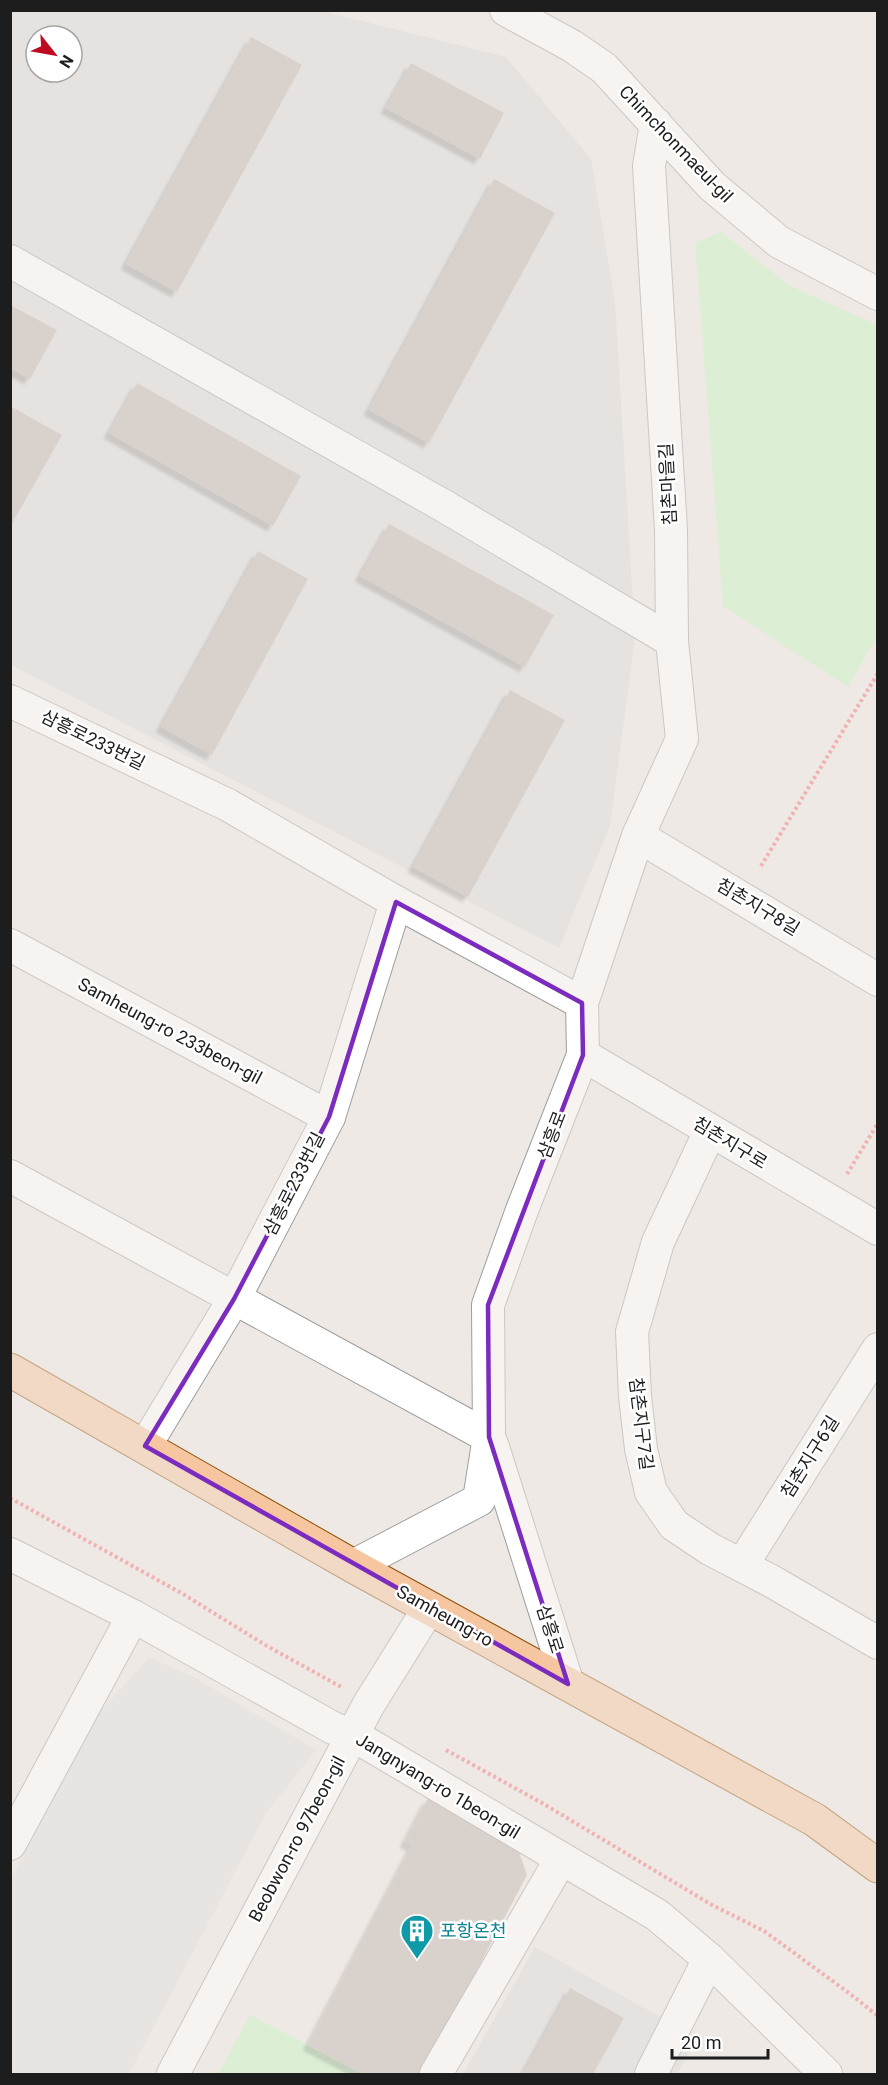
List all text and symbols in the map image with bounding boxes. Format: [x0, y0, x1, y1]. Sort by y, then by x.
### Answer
north arrow [24, 24, 84, 84]
text: N [55, 52, 77, 71]
street label: Chimchonmaeul-gil [615, 81, 738, 207]
street label: 침촌마을길 [655, 442, 680, 526]
street label: 삼흥로233번길 [38, 705, 149, 774]
street label: 침촌지구8길 [713, 874, 803, 940]
street label: Samheung-ro 233beon-gil [75, 973, 266, 1088]
street label: 삼흥로 [533, 1108, 570, 1162]
street label: 침촌지구로 [689, 1112, 771, 1173]
street label: 삼흥로233번길 [259, 1129, 329, 1239]
street label: 참촌지구7길 [625, 1377, 658, 1471]
street label: 침촌지구6길 [776, 1412, 843, 1502]
street label: Samheung-ro [393, 1580, 497, 1651]
street label: 삼흥로 [533, 1602, 568, 1656]
street label: Jangnyang-ro 1beon-gil [353, 1728, 524, 1843]
street label: Beobwon-ro 97beon-gil [244, 1752, 349, 1925]
building icon: 포항온천 [399, 1913, 435, 1960]
place label: 포항온천 [440, 1920, 506, 1941]
scale bar [672, 2022, 768, 2060]
text: 20 m [681, 2032, 721, 2053]

